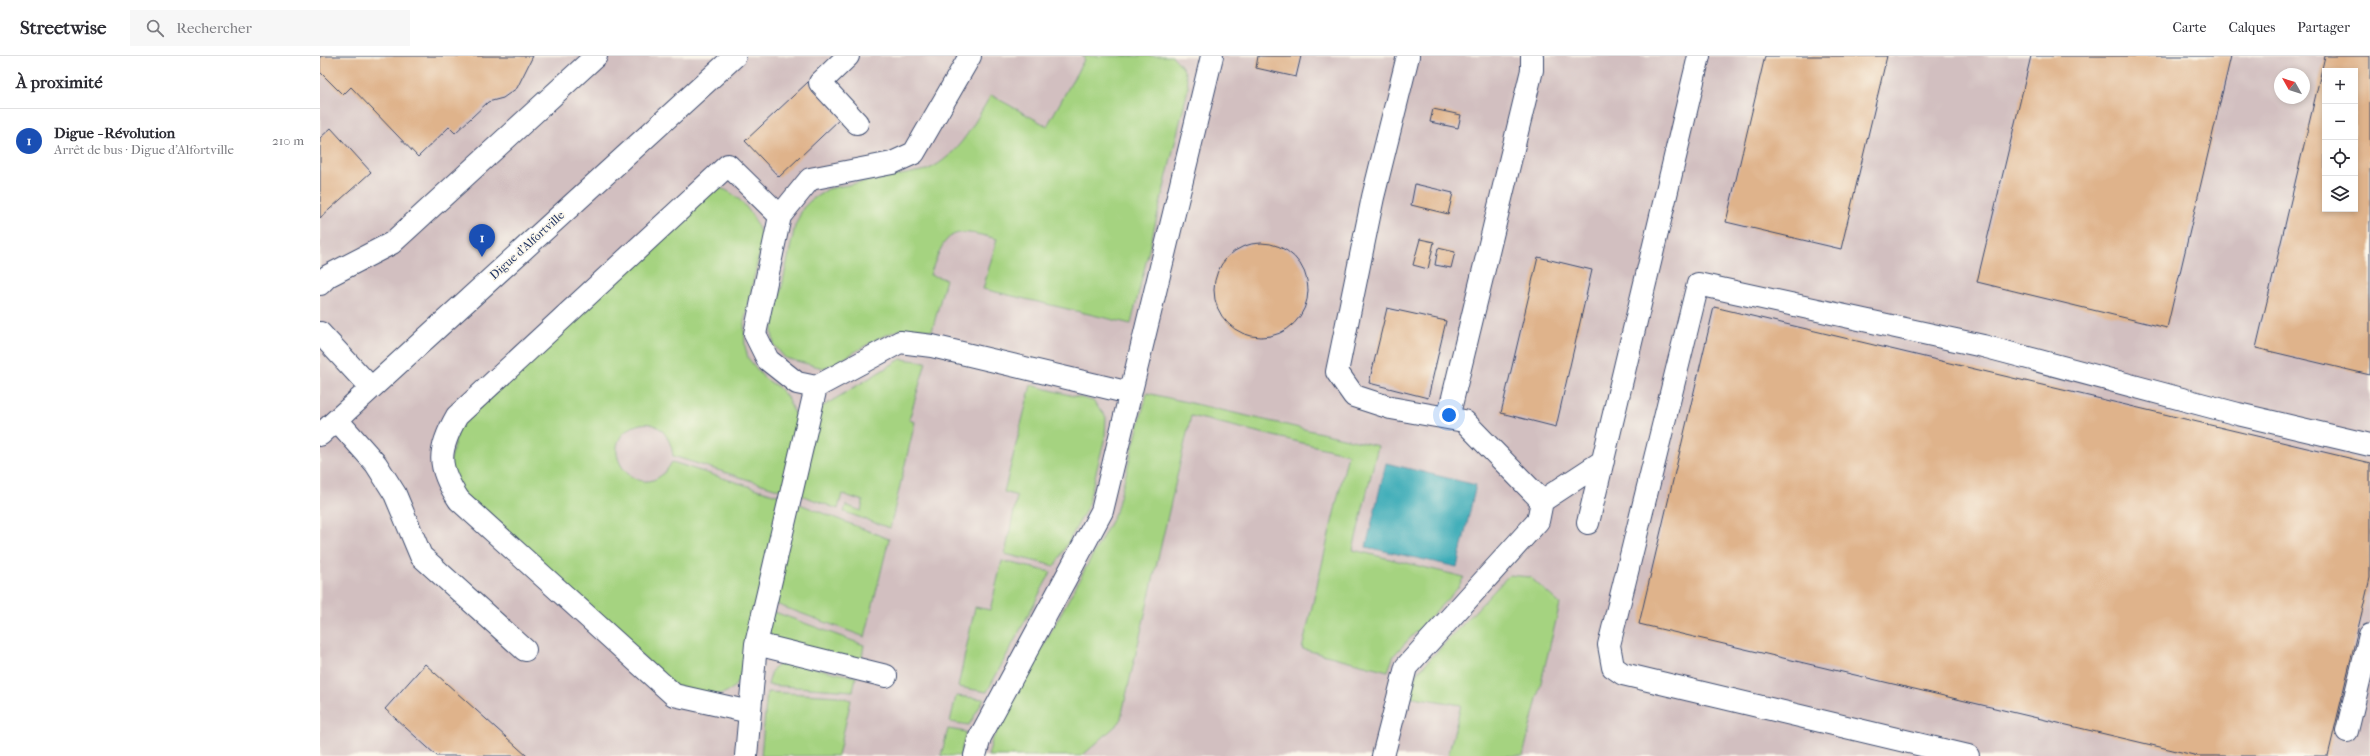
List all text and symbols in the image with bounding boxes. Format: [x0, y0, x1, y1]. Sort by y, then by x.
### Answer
search box [130, 10, 410, 46]
text: Streetwise [20, 17, 106, 39]
icon: search [144, 17, 166, 39]
text: Rechercher [176, 19, 252, 37]
text: Carte [2173, 19, 2206, 36]
text: Calques [2228, 19, 2275, 36]
text: Partager [2297, 19, 2350, 36]
north arrow [2274, 68, 2310, 104]
map controls [2322, 68, 2358, 212]
button: + [2322, 68, 2358, 104]
text: À proximité [16, 72, 103, 92]
button: − [2322, 104, 2358, 140]
text: Digue - Révolution [54, 124, 175, 142]
text: 1 [27, 133, 31, 148]
text: 210 m [272, 133, 304, 148]
button: locate [2322, 140, 2358, 176]
text: Arrêt de bus · Digue d'Alfortville [54, 142, 234, 157]
button: layers [2322, 176, 2358, 212]
street label: Digue d'Alfortville [487, 208, 567, 282]
pin: 1 [469, 224, 495, 257]
your location [1439, 405, 1459, 425]

